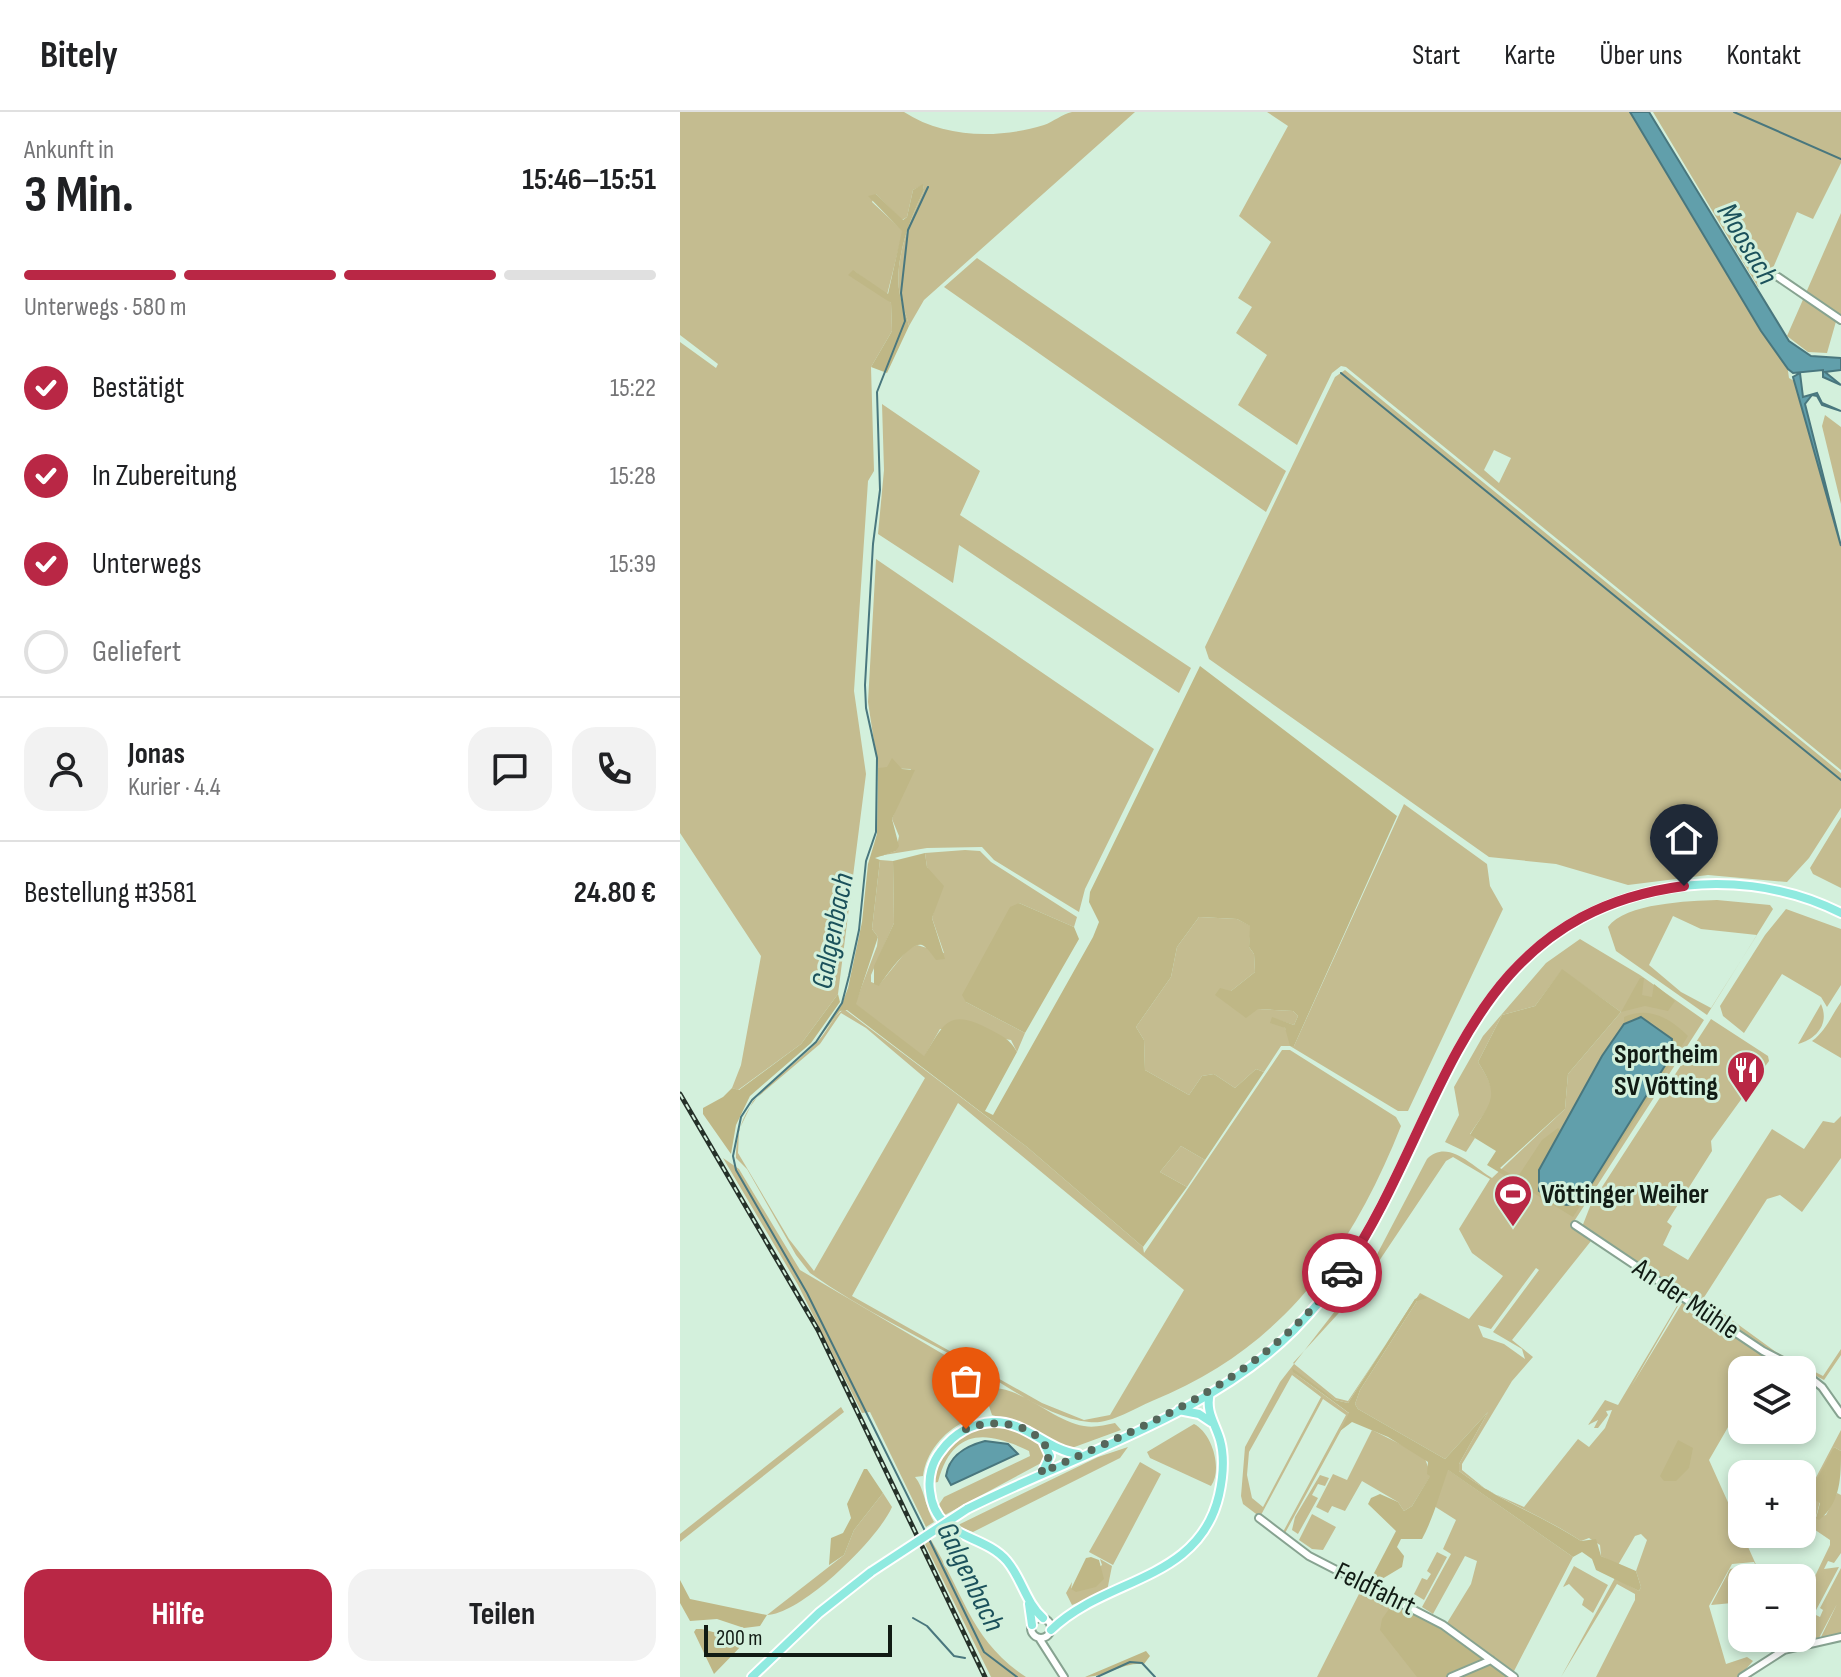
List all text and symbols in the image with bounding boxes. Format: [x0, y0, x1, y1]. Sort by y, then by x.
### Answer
text: Bitely [40, 33, 118, 78]
text: Start [1412, 39, 1460, 72]
text: Karte [1504, 39, 1556, 72]
text: Über uns [1600, 39, 1683, 72]
text: Kontakt [1727, 39, 1801, 72]
text: Ankunft in [24, 135, 114, 166]
text: 15:46–15:51 [522, 162, 656, 198]
text: 3 Min. [24, 164, 134, 227]
water label: Moosach [1709, 197, 1785, 291]
text: Unterwegs · 580 m [24, 292, 187, 323]
icon: check [24, 366, 68, 410]
text: Bestätigt [92, 370, 184, 406]
text: 15:22 [610, 373, 656, 404]
icon: check [24, 454, 68, 498]
text: In Zubereitung [92, 458, 237, 494]
text: 15:28 [609, 461, 656, 492]
icon: check [24, 542, 68, 586]
text: Unterwegs [92, 546, 201, 582]
text: 15:39 [609, 549, 656, 580]
text: Geliefert [92, 634, 181, 670]
button: person [24, 727, 108, 811]
button: chat [468, 727, 552, 811]
button: phone [572, 727, 656, 811]
text: Jonas [128, 736, 185, 772]
text: Kurier · 4.4 [128, 772, 221, 803]
pin [1650, 804, 1718, 886]
icon: home [1662, 816, 1706, 860]
water label: Galgenbach [804, 870, 862, 992]
text: Bestellung #3581 [24, 875, 196, 911]
text: 24.80 € [574, 875, 656, 911]
place label: Sportheim SV Vötting [1614, 1038, 1718, 1103]
restaurant icon: Sportheim SV Vötting [1725, 1049, 1767, 1104]
sports icon: Vöttinger Weiher [1492, 1173, 1534, 1228]
place label: Vöttinger Weiher [1541, 1178, 1709, 1211]
courier [1302, 1233, 1382, 1313]
icon: car [1320, 1251, 1364, 1295]
street label: An der Mühle [1626, 1251, 1745, 1347]
pin [932, 1347, 1000, 1429]
map controls [1728, 1356, 1816, 1652]
button: layers [1728, 1356, 1816, 1444]
icon: bag [944, 1359, 988, 1403]
button: + [1728, 1460, 1816, 1548]
water label: Galgenbach [928, 1516, 1012, 1638]
street label: Feldfahrt [1329, 1555, 1421, 1623]
button: − [1728, 1564, 1816, 1652]
button: Hilfe [24, 1569, 332, 1661]
button: Teilen [348, 1569, 656, 1661]
scale bar [704, 1621, 892, 1657]
text: 200 m [716, 1625, 762, 1652]

